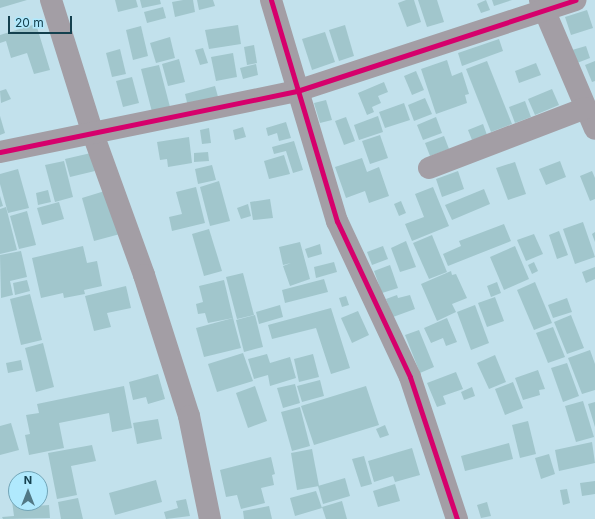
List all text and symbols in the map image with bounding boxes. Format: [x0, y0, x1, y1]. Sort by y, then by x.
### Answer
scale bar [10, 8, 74, 34]
text: 20 m [15, 15, 44, 30]
north arrow [8, 471, 48, 511]
text: N [24, 473, 32, 487]

